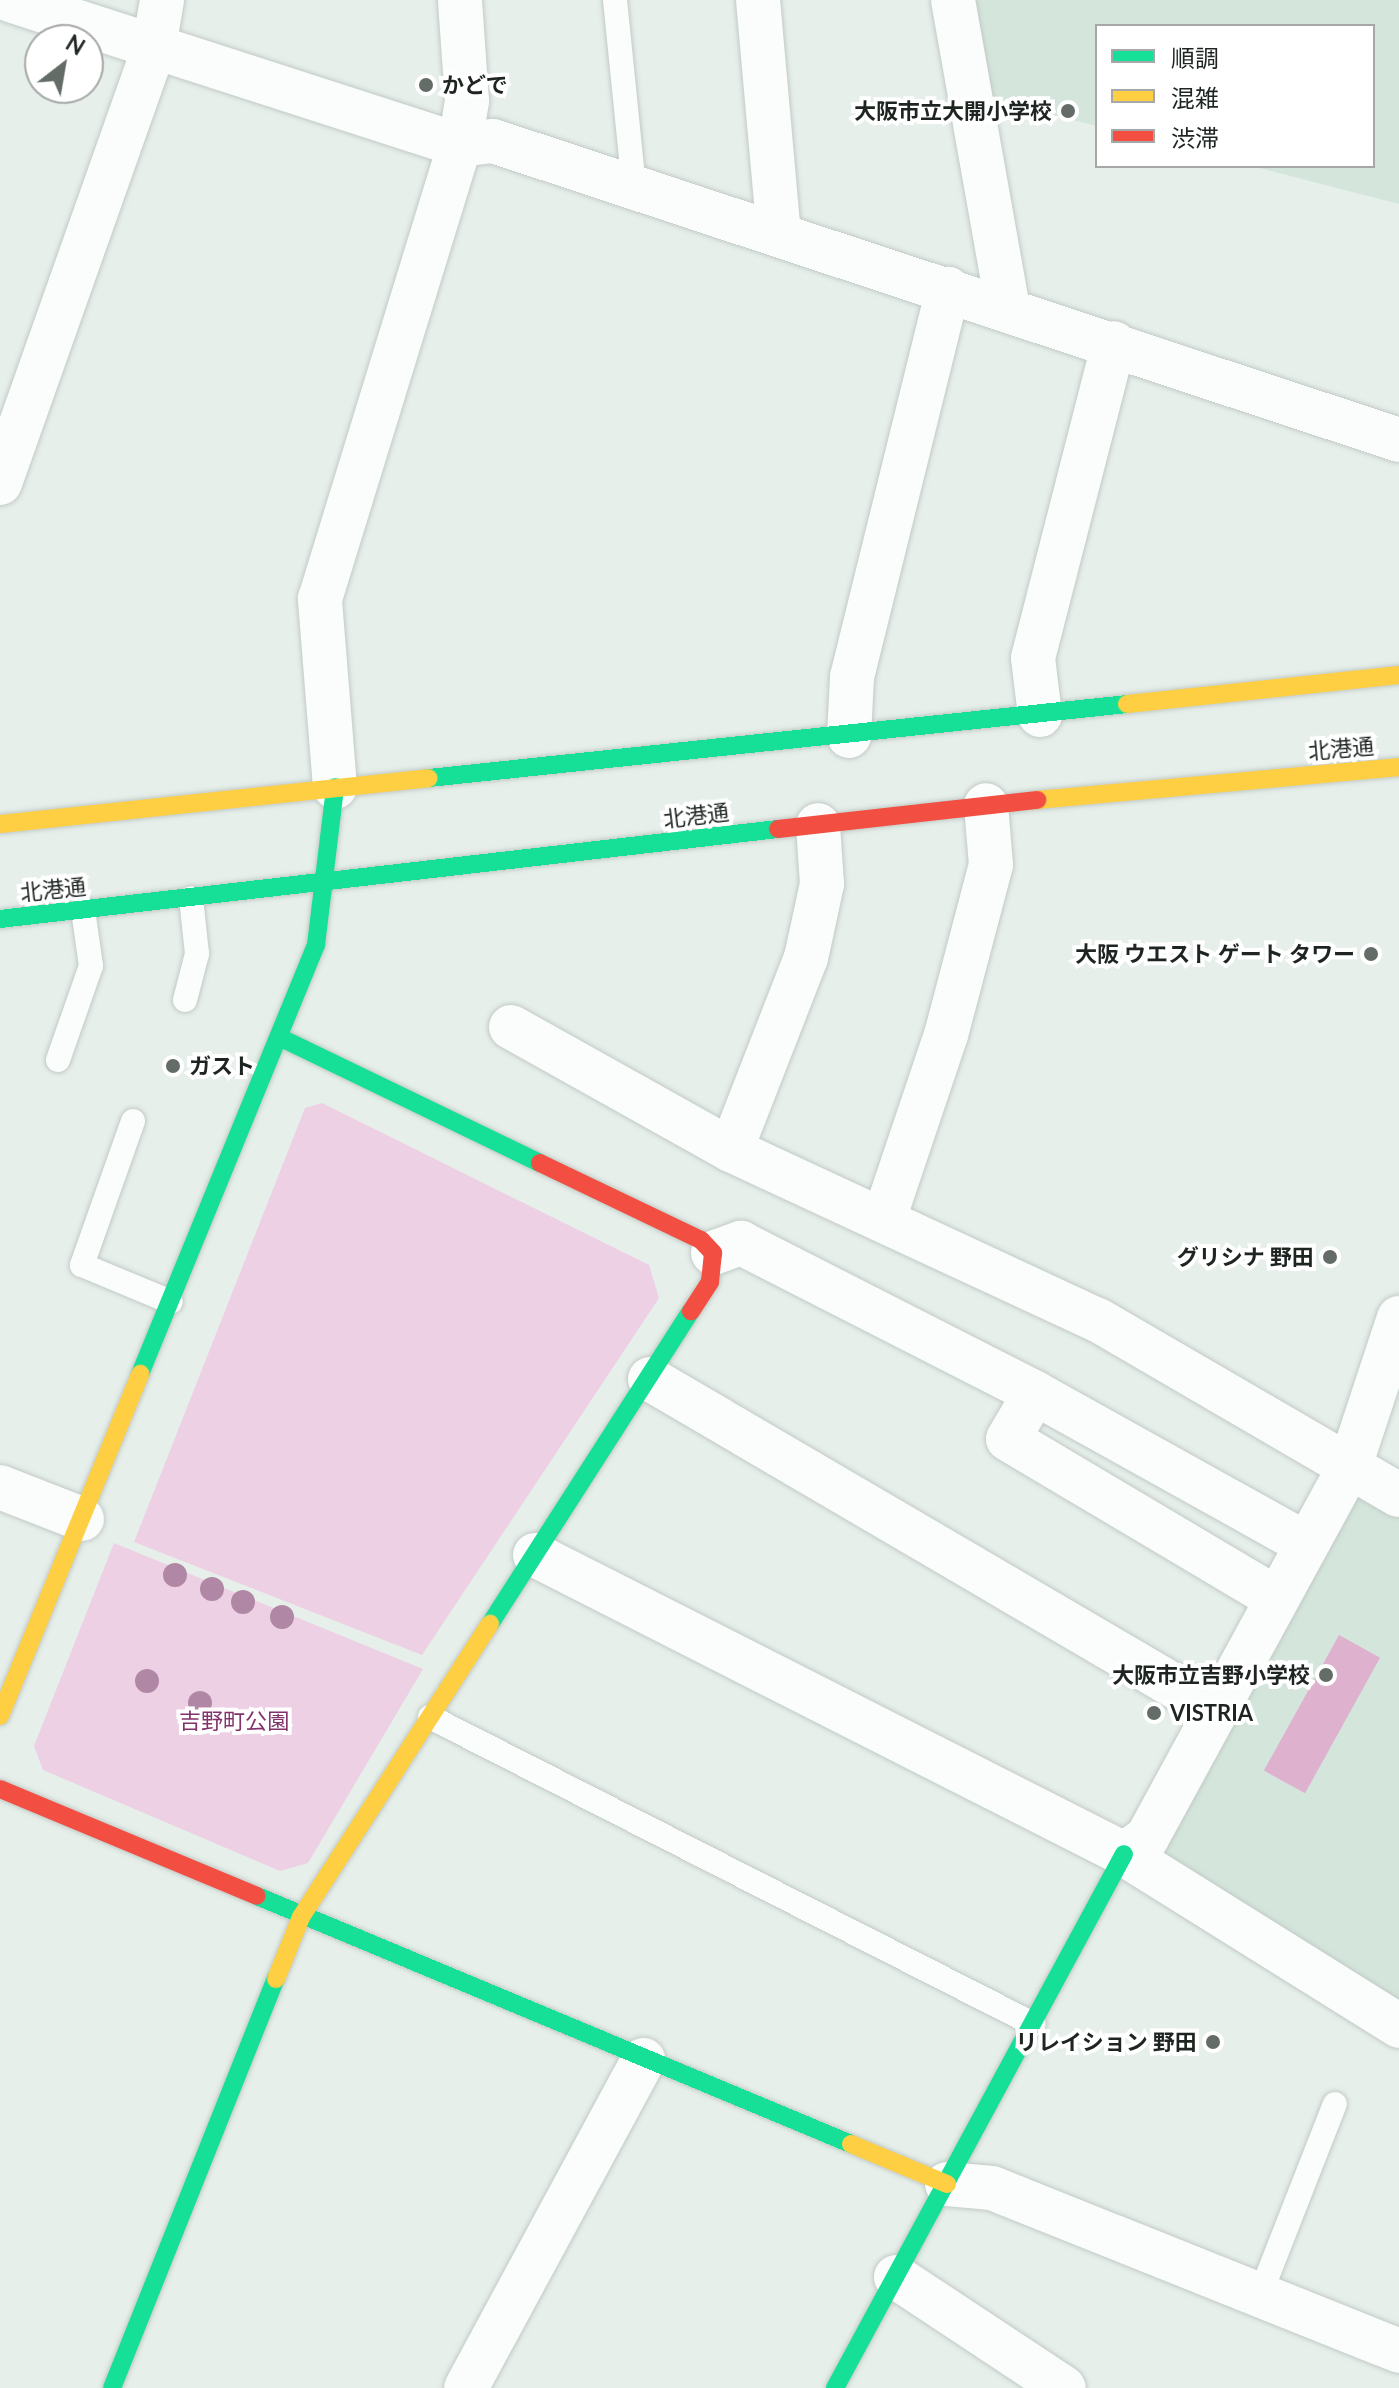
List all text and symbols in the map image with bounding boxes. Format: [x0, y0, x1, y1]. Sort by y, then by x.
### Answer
north arrow [24, 24, 104, 104]
legend [1095, 24, 1375, 168]
text: N [61, 29, 90, 61]
text: 順調 [1171, 43, 1219, 72]
place label: かどで [442, 72, 508, 98]
marker: かどで [417, 76, 435, 94]
text: 混雑 [1171, 83, 1219, 112]
place label: 大阪市立大開小学校 [854, 98, 1052, 124]
marker: 大阪市立大開小学校 [1059, 102, 1077, 120]
text: 渋滞 [1171, 123, 1219, 152]
street label: 北港通 [1307, 732, 1375, 764]
street label: 北港通 [662, 798, 730, 832]
street label: 北港通 [19, 872, 87, 906]
place label: 大阪 ウエスト ゲート タワー [1075, 941, 1355, 967]
marker: 大阪 ウエスト ゲート タワー [1362, 945, 1380, 963]
place label: ガスト [189, 1053, 255, 1079]
marker: ガスト [164, 1057, 182, 1075]
place label: グリシナ 野田 [1177, 1244, 1314, 1270]
marker: グリシナ 野田 [1321, 1248, 1339, 1266]
place label: 大阪市立吉野小学校 [1112, 1662, 1310, 1688]
marker: 大阪市立吉野小学校 [1317, 1666, 1335, 1684]
place label: VISTRIA [1170, 1700, 1253, 1726]
marker: VISTRIA [1145, 1704, 1163, 1722]
park label: 吉野町公園 [179, 1708, 289, 1734]
place label: リレイション 野田 [1016, 2029, 1197, 2055]
marker: リレイション 野田 [1204, 2033, 1222, 2051]

